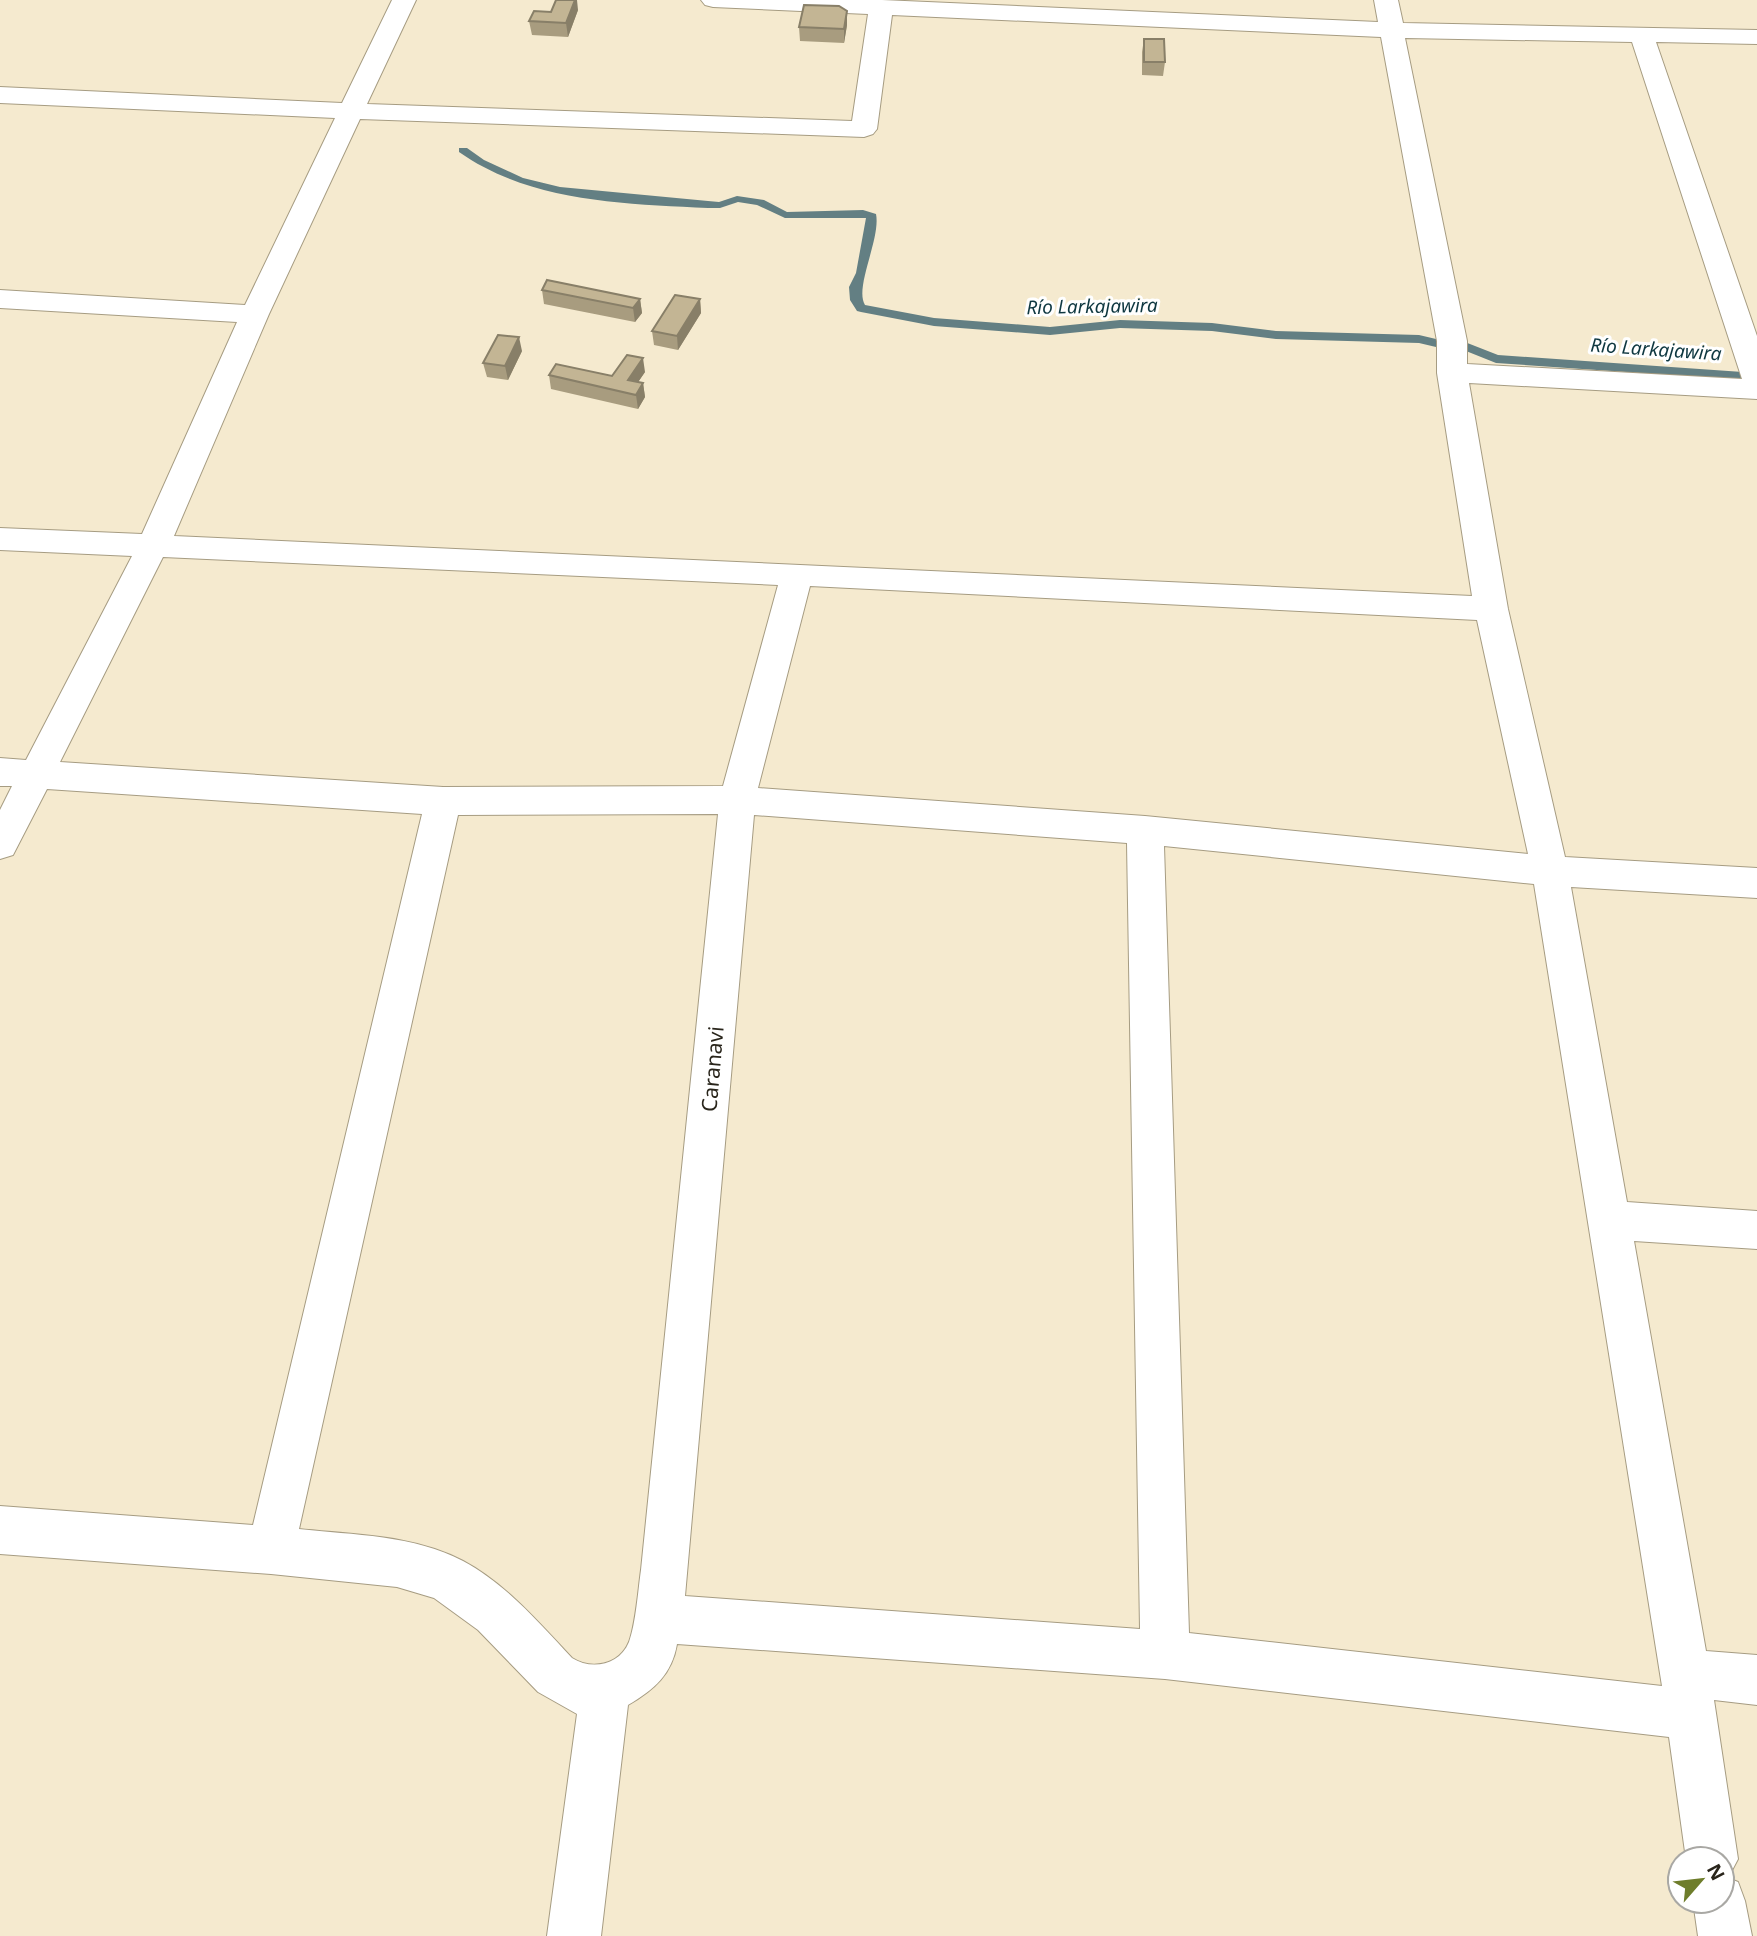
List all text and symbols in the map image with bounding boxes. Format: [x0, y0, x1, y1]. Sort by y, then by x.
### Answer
water label: Río Larkajawira [1026, 292, 1158, 320]
water label: Río Larkajawira [1590, 331, 1723, 367]
street label: Caranavi [694, 1025, 730, 1113]
north arrow [1666, 1845, 1736, 1915]
text: N [1701, 1859, 1731, 1885]

